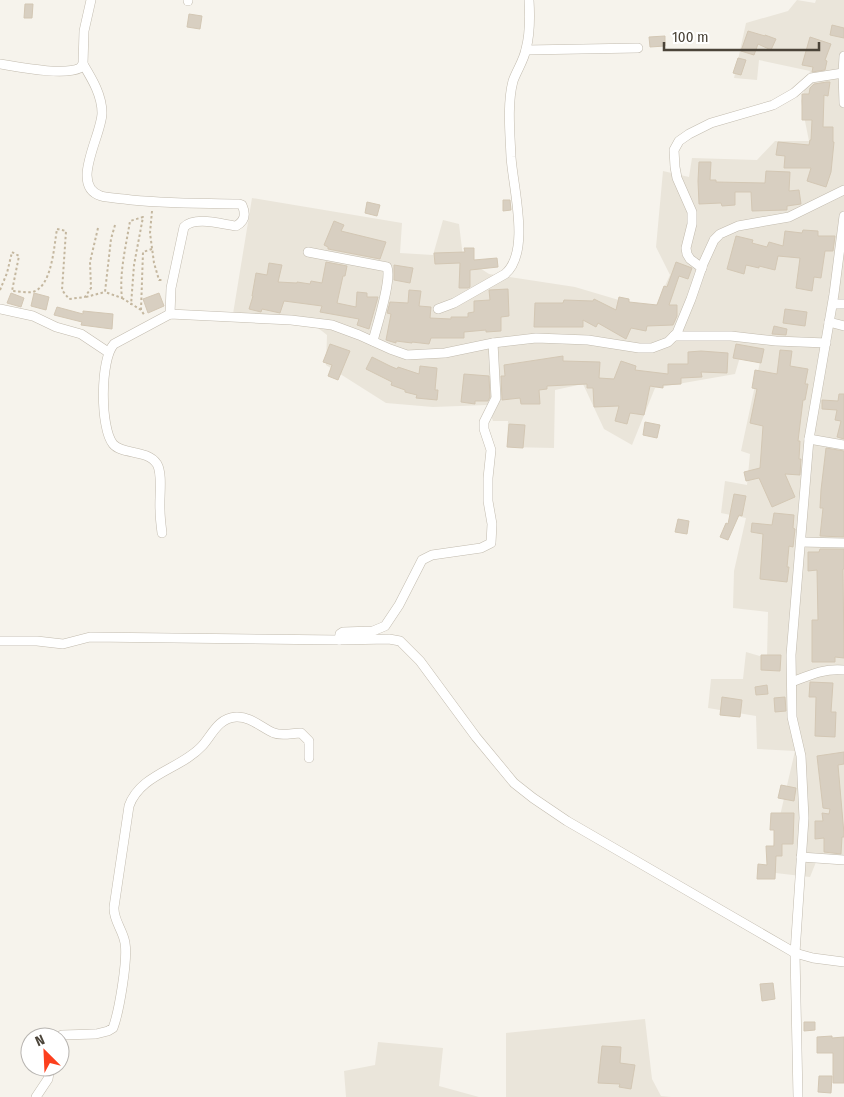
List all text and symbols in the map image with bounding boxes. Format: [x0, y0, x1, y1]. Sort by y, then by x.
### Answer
scale bar [664, 20, 819, 52]
text: 100 m [672, 28, 709, 46]
north arrow [20, 1027, 70, 1077]
text: N [33, 1031, 47, 1050]

